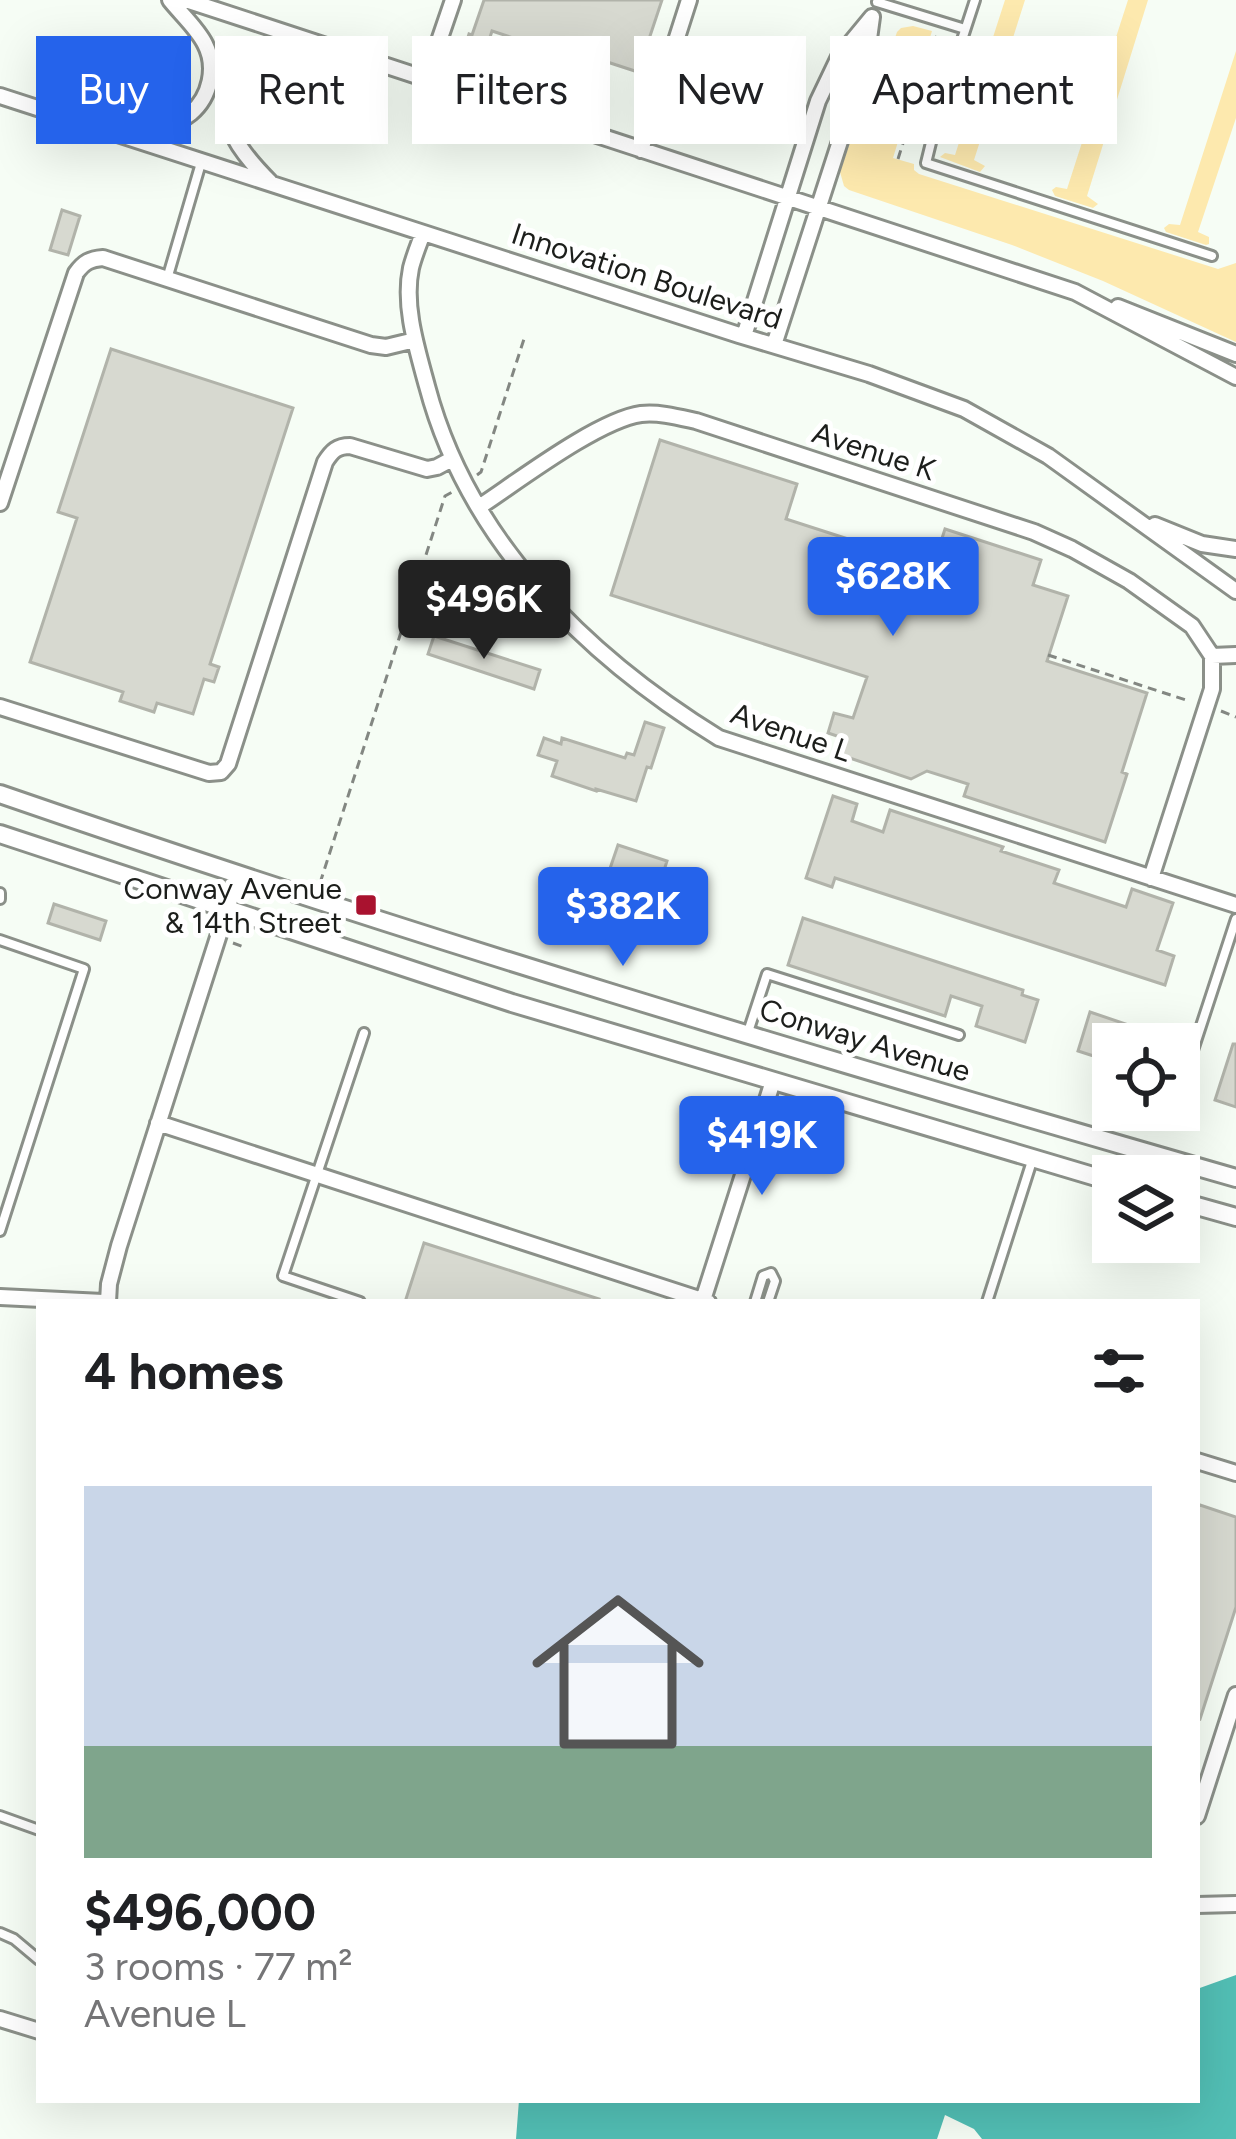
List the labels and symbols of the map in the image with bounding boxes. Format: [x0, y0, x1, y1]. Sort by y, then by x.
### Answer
street label: Innovation Boulevard [507, 215, 787, 337]
street label: Avenue K [808, 414, 941, 488]
pin: $628K [809, 537, 977, 639]
pin: $496K [400, 560, 568, 662]
street label: Avenue L [726, 694, 856, 770]
pin: $382K [539, 867, 707, 969]
place label: Conway Avenue & 14th Street [124, 870, 342, 941]
marker: Conway Avenue & 14th Street [353, 892, 379, 918]
street label: Conway Avenue [755, 990, 975, 1090]
pin: $419K [678, 1096, 846, 1198]

